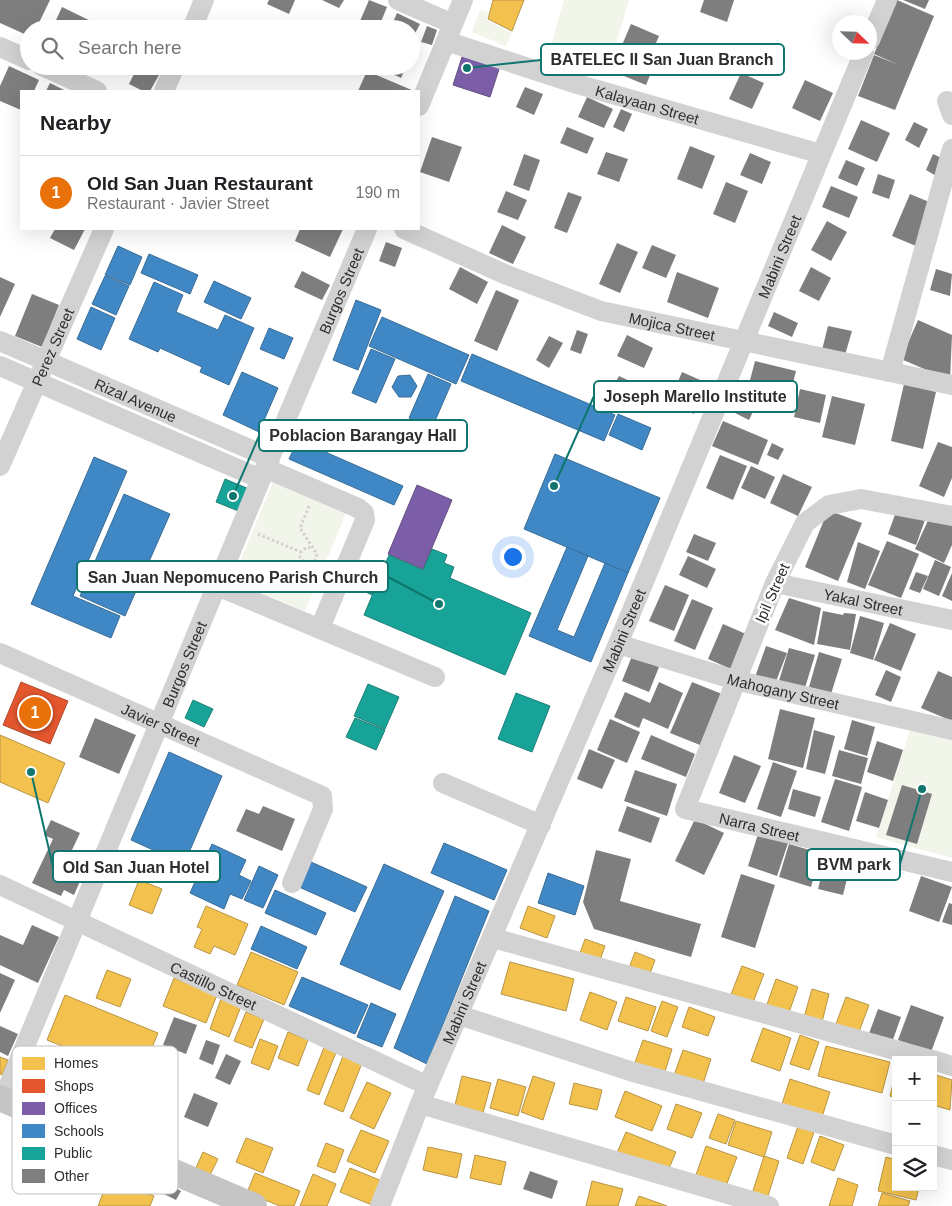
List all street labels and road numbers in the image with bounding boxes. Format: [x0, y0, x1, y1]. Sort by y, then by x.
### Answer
street label: Kalayaan Street [594, 81, 702, 127]
street label: Mabini Street [754, 212, 804, 301]
street label: Burgos Street [315, 244, 367, 336]
street label: Perez Street [28, 305, 77, 389]
street label: Mojica Street [627, 309, 717, 343]
street label: Rizal Avenue [92, 375, 179, 425]
street label: Ipil Street [751, 560, 793, 625]
street label: Yakal Street [822, 585, 905, 618]
street label: Mabini Street [598, 586, 649, 675]
street label: Burgos Street [158, 618, 210, 710]
street label: Mahogany Street [725, 670, 842, 712]
street label: Javier Street [119, 700, 204, 750]
street label: Narra Street [718, 809, 802, 844]
street label: Castillo Street [168, 958, 260, 1013]
street label: Mabini Street [438, 958, 489, 1047]

